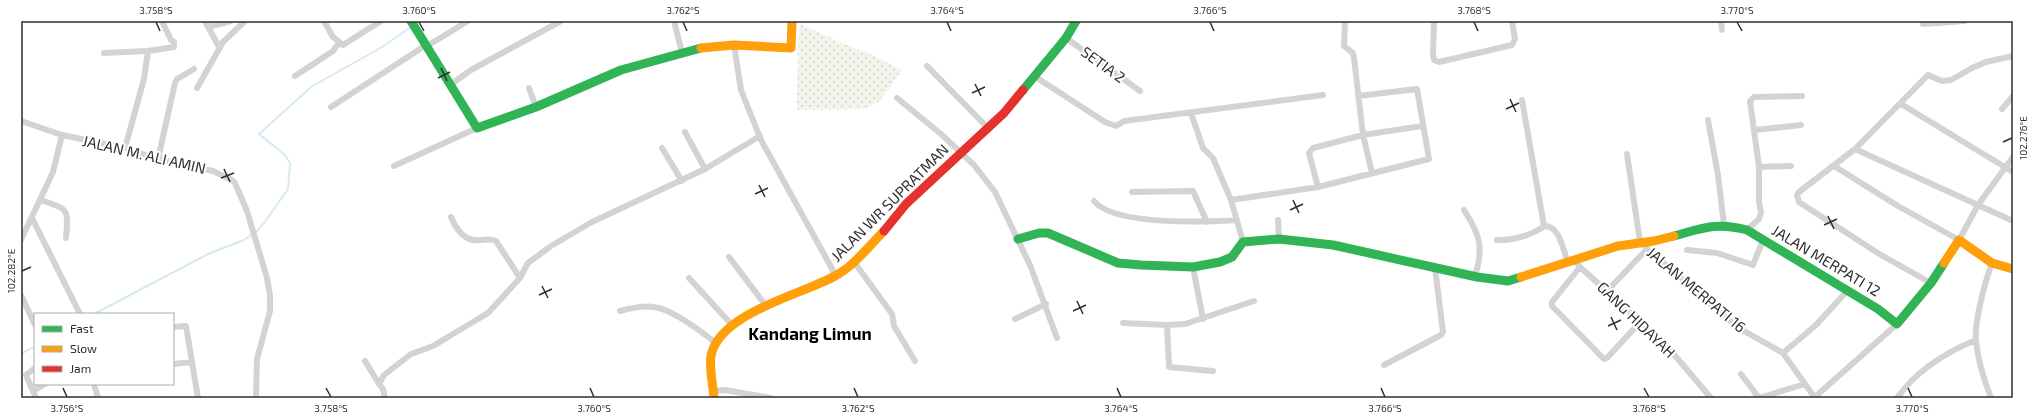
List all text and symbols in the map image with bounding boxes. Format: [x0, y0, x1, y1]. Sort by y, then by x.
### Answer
text: 3.758°S [139, 4, 173, 16]
text: 3.760°S [402, 4, 436, 16]
text: 3.762°S [666, 4, 700, 16]
text: 3.764°S [930, 4, 964, 16]
text: 3.766°S [1193, 4, 1227, 16]
text: 3.768°S [1457, 4, 1491, 16]
text: 3.770°S [1721, 4, 1754, 16]
street label: SETIA 2 [1078, 42, 1129, 86]
text: 102.276°E [2017, 116, 2029, 160]
street label: JALAN M. ALI AMIN [81, 131, 208, 177]
street label: JALAN WR SUPRATMAN [827, 140, 952, 265]
street label: JALAN MERPATI 12 [1769, 221, 1884, 300]
street label: JALAN MERPATI 16 [1644, 243, 1750, 336]
text: 102.282°E [5, 248, 17, 293]
street label: GANG HIDAYAH [1594, 278, 1679, 361]
legend [34, 313, 174, 385]
text: Fast [70, 321, 94, 335]
district label: Kandang Limun [748, 323, 872, 343]
text: Slow [70, 341, 97, 355]
text: Jam [70, 361, 91, 375]
text: 3.756°S [51, 402, 84, 414]
text: 3.758°S [314, 402, 348, 414]
text: 3.760°S [577, 402, 611, 414]
text: 3.762°S [841, 402, 875, 414]
text: 3.764°S [1104, 402, 1138, 414]
text: 3.766°S [1368, 402, 1402, 414]
text: 3.768°S [1632, 402, 1666, 414]
text: 3.770°S [1896, 402, 1929, 414]

